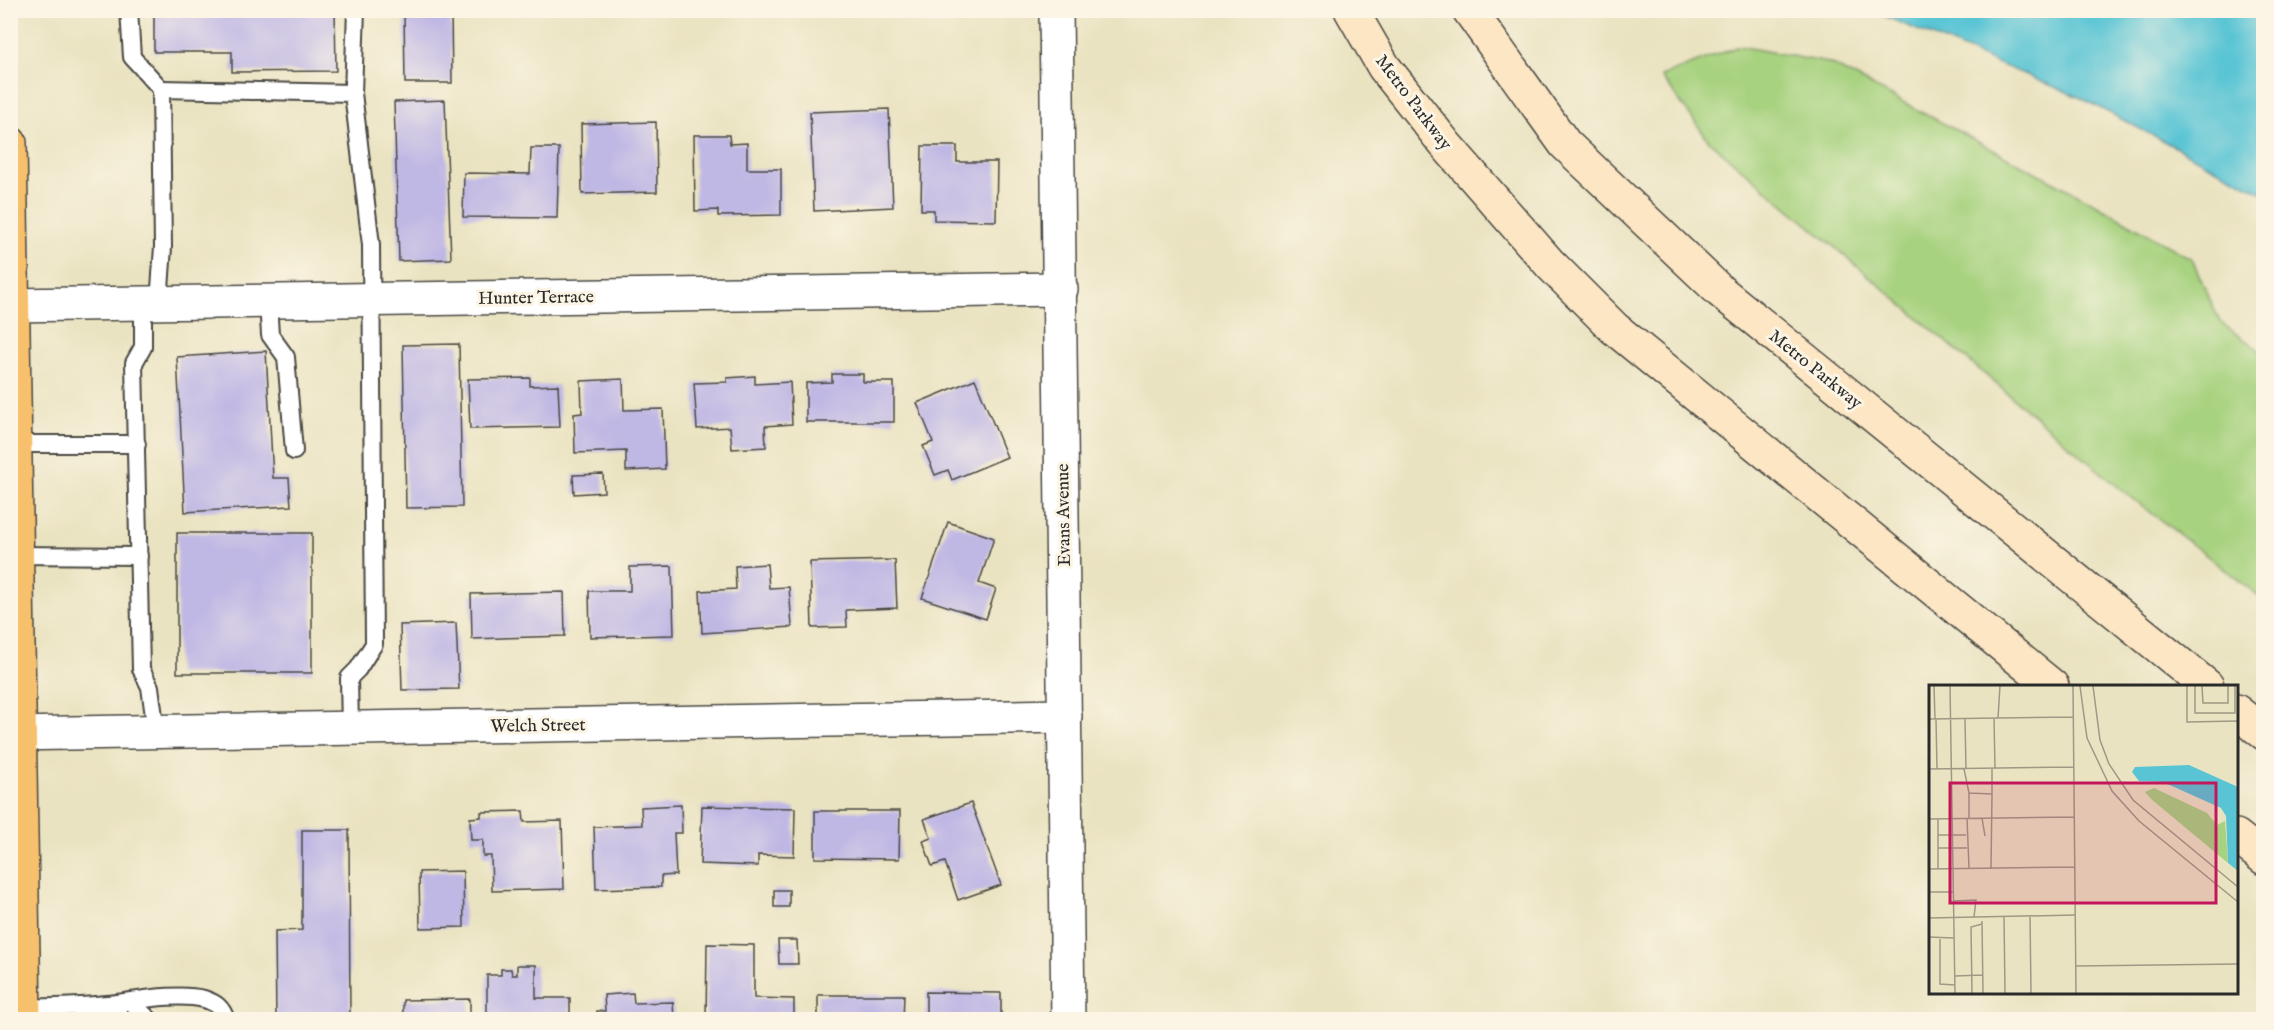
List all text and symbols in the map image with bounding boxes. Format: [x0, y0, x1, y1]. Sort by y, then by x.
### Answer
street label: Metro Parkway [1369, 51, 1456, 155]
street label: Hunter Terrace [478, 286, 594, 311]
street label: Metro Parkway [1764, 325, 1867, 415]
street label: Evans Avenue [1052, 463, 1077, 567]
inset map [1929, 685, 2238, 994]
street label: Welch Street [490, 714, 586, 739]

